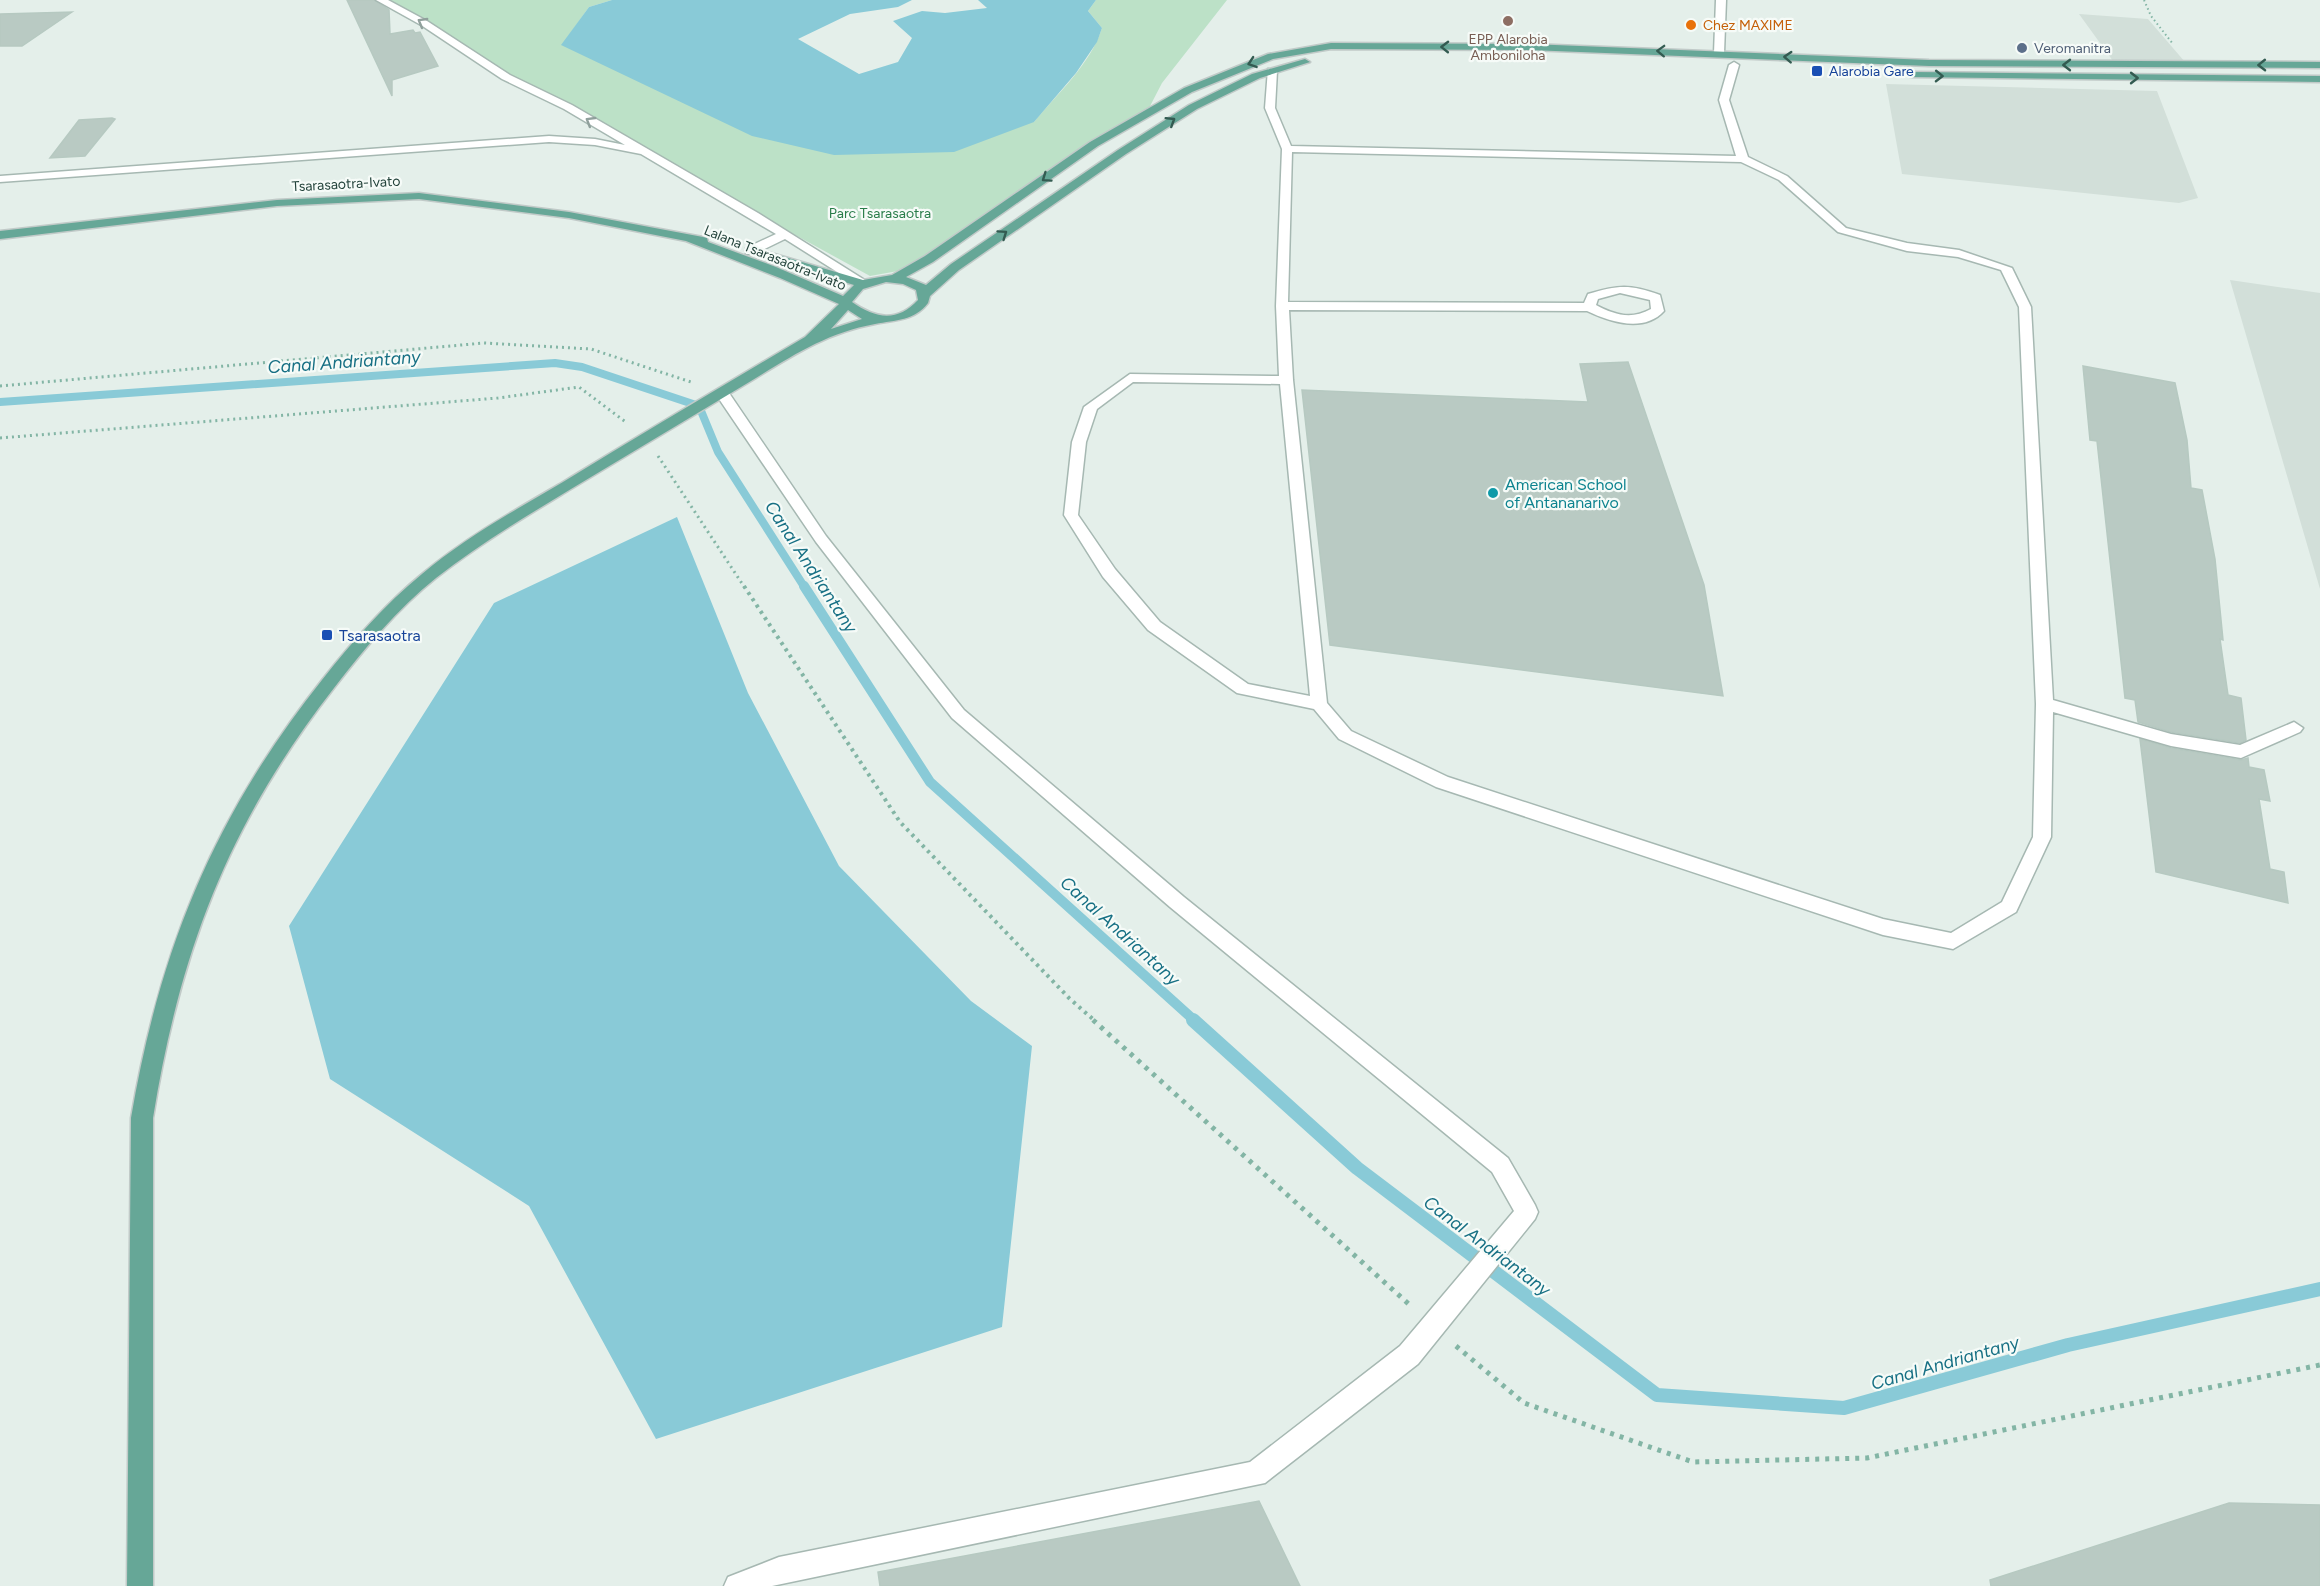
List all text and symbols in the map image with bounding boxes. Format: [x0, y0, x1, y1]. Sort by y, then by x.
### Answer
marker: EPP Alarobia Amboniloha [1501, 14, 1515, 28]
place label: Chez MAXIME [1703, 17, 1793, 34]
one-way arrow [418, 18, 428, 30]
marker: Chez MAXIME [1684, 18, 1698, 32]
place label: EPP Alarobia Amboniloha [1468, 31, 1548, 64]
place label: Veromanitra [2034, 40, 2111, 57]
one-way arrow [1440, 41, 1449, 53]
marker: Veromanitra [2015, 41, 2029, 55]
one-way arrow [1656, 45, 1665, 58]
one-way arrow [1783, 50, 1792, 63]
one-way arrow [1247, 56, 1258, 68]
one-way arrow [2062, 59, 2071, 71]
one-way arrow [2257, 59, 2266, 72]
place label: Alarobia Gare [1829, 63, 1914, 80]
marker: Alarobia Gare [1810, 64, 1824, 78]
one-way arrow [1934, 70, 1943, 82]
one-way arrow [2129, 72, 2138, 84]
one-way arrow [586, 116, 596, 128]
one-way arrow [1165, 116, 1175, 128]
one-way arrow [1042, 171, 1053, 182]
street label: Tsarasaotra-Ivato [291, 173, 401, 195]
park label: Parc Tsarasaotra [829, 205, 931, 222]
street label: Lalana Tsarasaotra-Ivato [701, 222, 849, 294]
one-way arrow [996, 230, 1007, 241]
water label: Canal Andriantany [267, 346, 423, 378]
place label: American School of Antananarivo [1505, 475, 1627, 512]
marker: American School of Antananarivo [1486, 486, 1500, 500]
water label: Canal Andriantany [760, 497, 863, 639]
place label: Tsarasaotra [339, 626, 421, 645]
marker: Tsarasaotra [320, 628, 334, 642]
water label: Canal Andriantany [1056, 872, 1185, 991]
water label: Canal Andriantany [1419, 1191, 1556, 1302]
water label: Canal Andriantany [1868, 1331, 2023, 1395]

